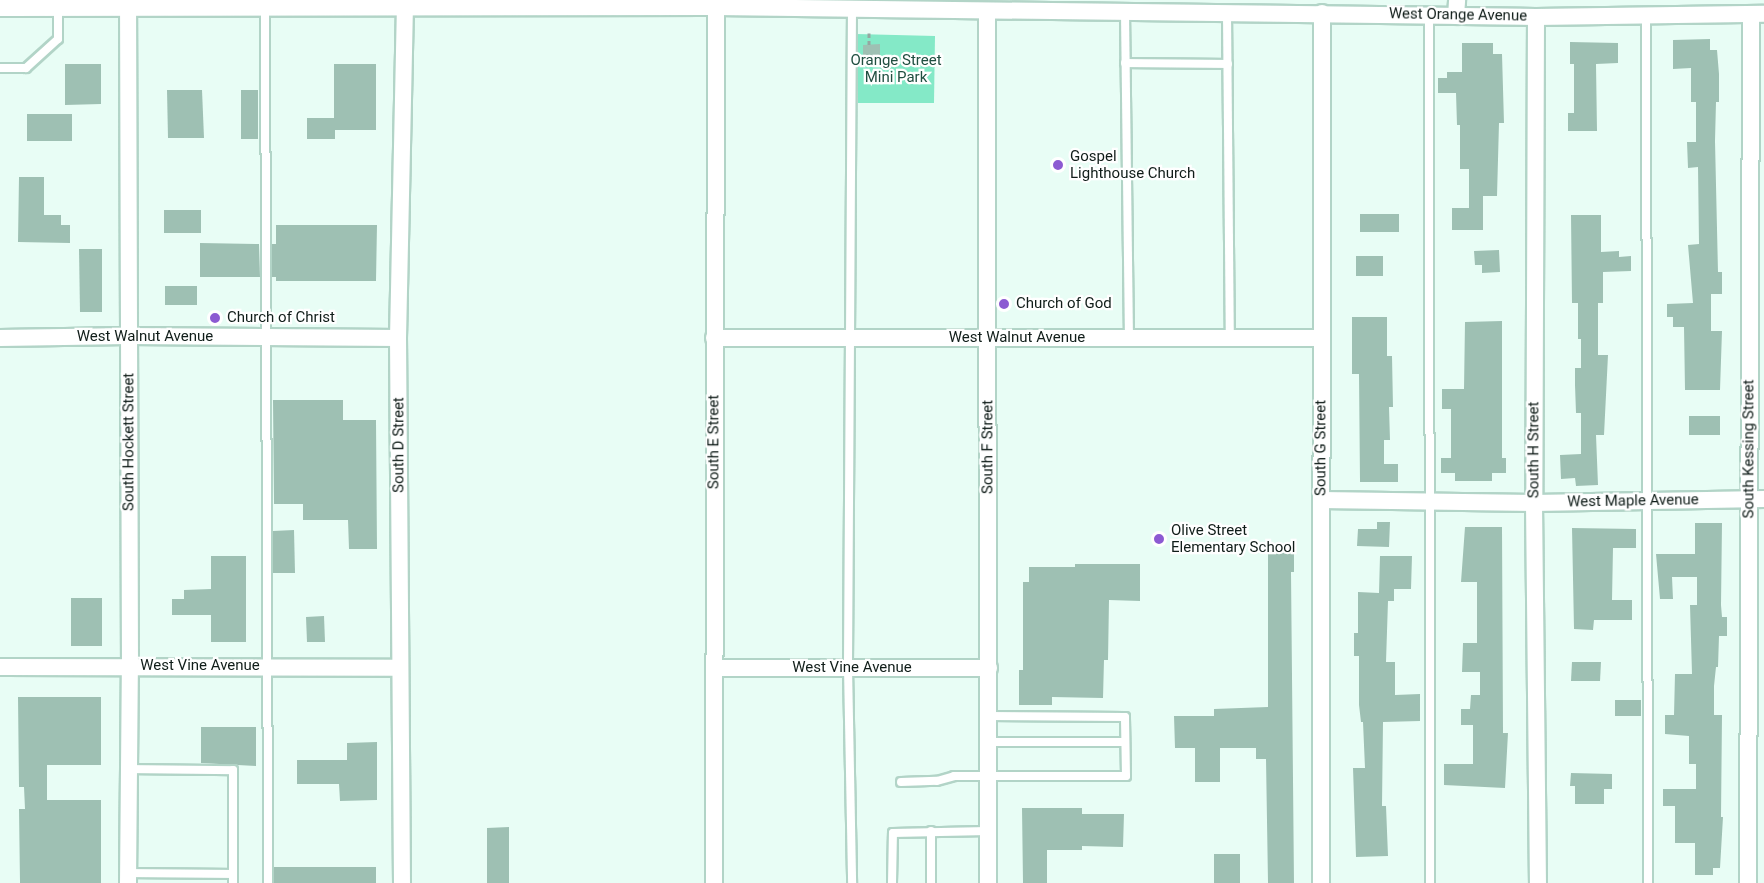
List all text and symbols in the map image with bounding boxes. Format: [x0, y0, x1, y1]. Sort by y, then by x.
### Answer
street label: West Orange Avenue [1389, 5, 1527, 25]
park label: Orange Street Mini Park [850, 51, 942, 86]
place label: Gospel Lighthouse Church [1070, 147, 1195, 182]
marker: Gospel Lighthouse Church [1051, 158, 1065, 172]
place label: Church of God [1016, 295, 1112, 313]
marker: Church of God [997, 297, 1011, 311]
place label: Church of Christ [227, 309, 335, 327]
marker: Church of Christ [208, 311, 222, 325]
street label: West Walnut Avenue [77, 328, 213, 346]
street label: West Walnut Avenue [949, 329, 1085, 347]
street label: South Hockett Street [120, 373, 138, 511]
street label: South Kessing Street [1740, 380, 1758, 518]
street label: South E Street [705, 395, 723, 489]
street label: South D Street [390, 397, 408, 493]
street label: South F Street [979, 400, 997, 494]
street label: South G Street [1312, 400, 1330, 496]
street label: South H Street [1525, 402, 1543, 498]
street label: West Maple Avenue [1567, 491, 1699, 511]
place label: Olive Street Elementary School [1171, 521, 1295, 556]
marker: Olive Street Elementary School [1152, 532, 1166, 546]
street label: West Vine Avenue [140, 657, 260, 675]
street label: West Vine Avenue [792, 659, 912, 677]

